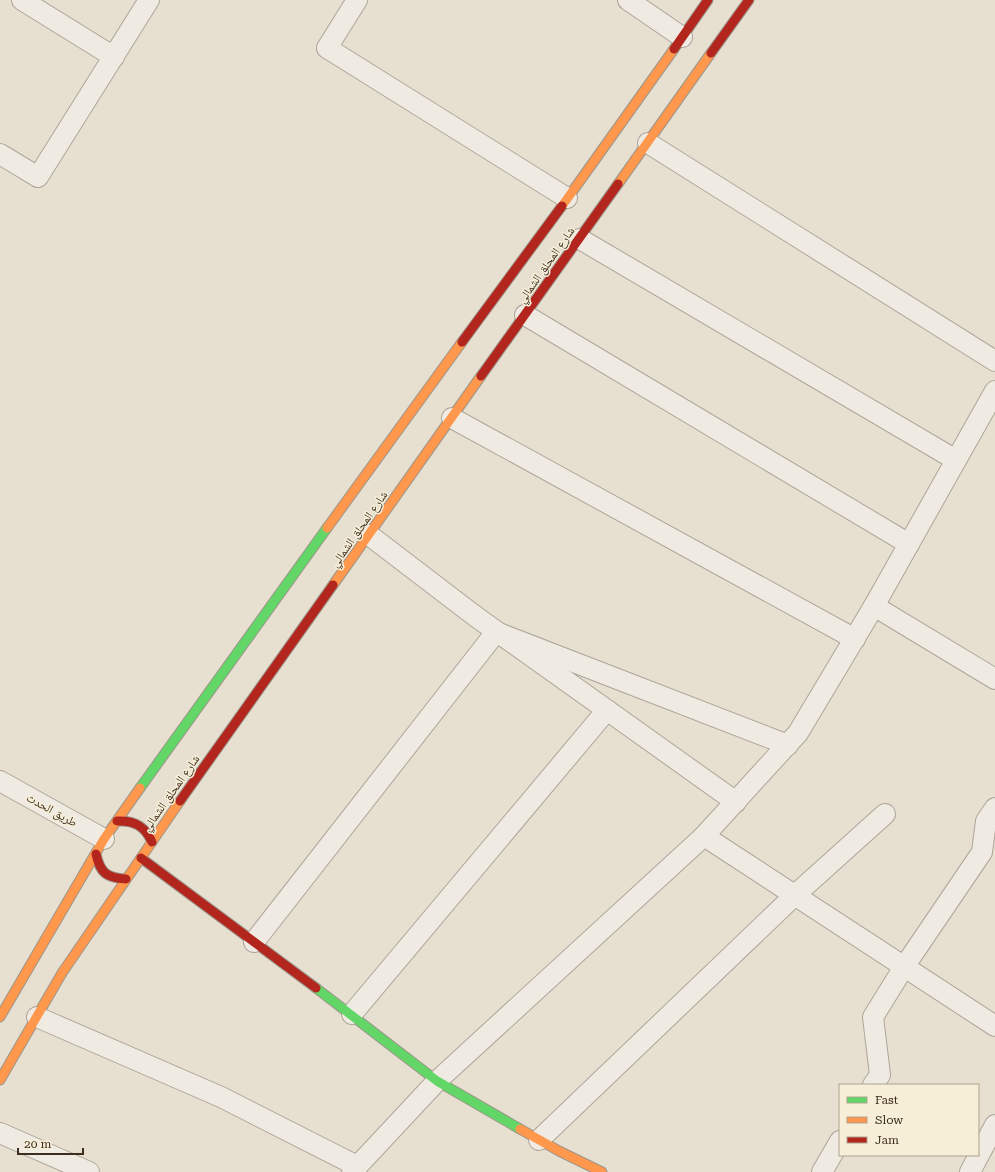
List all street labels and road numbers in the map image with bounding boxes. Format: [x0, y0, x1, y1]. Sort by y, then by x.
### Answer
street label: شارع المحلق الشمالي [514, 224, 580, 308]
street label: شارع المحلق الشمالي [327, 488, 393, 572]
street label: شارع المحلق الشمالي [139, 752, 205, 836]
street label: طريق الحدث [24, 790, 80, 830]

